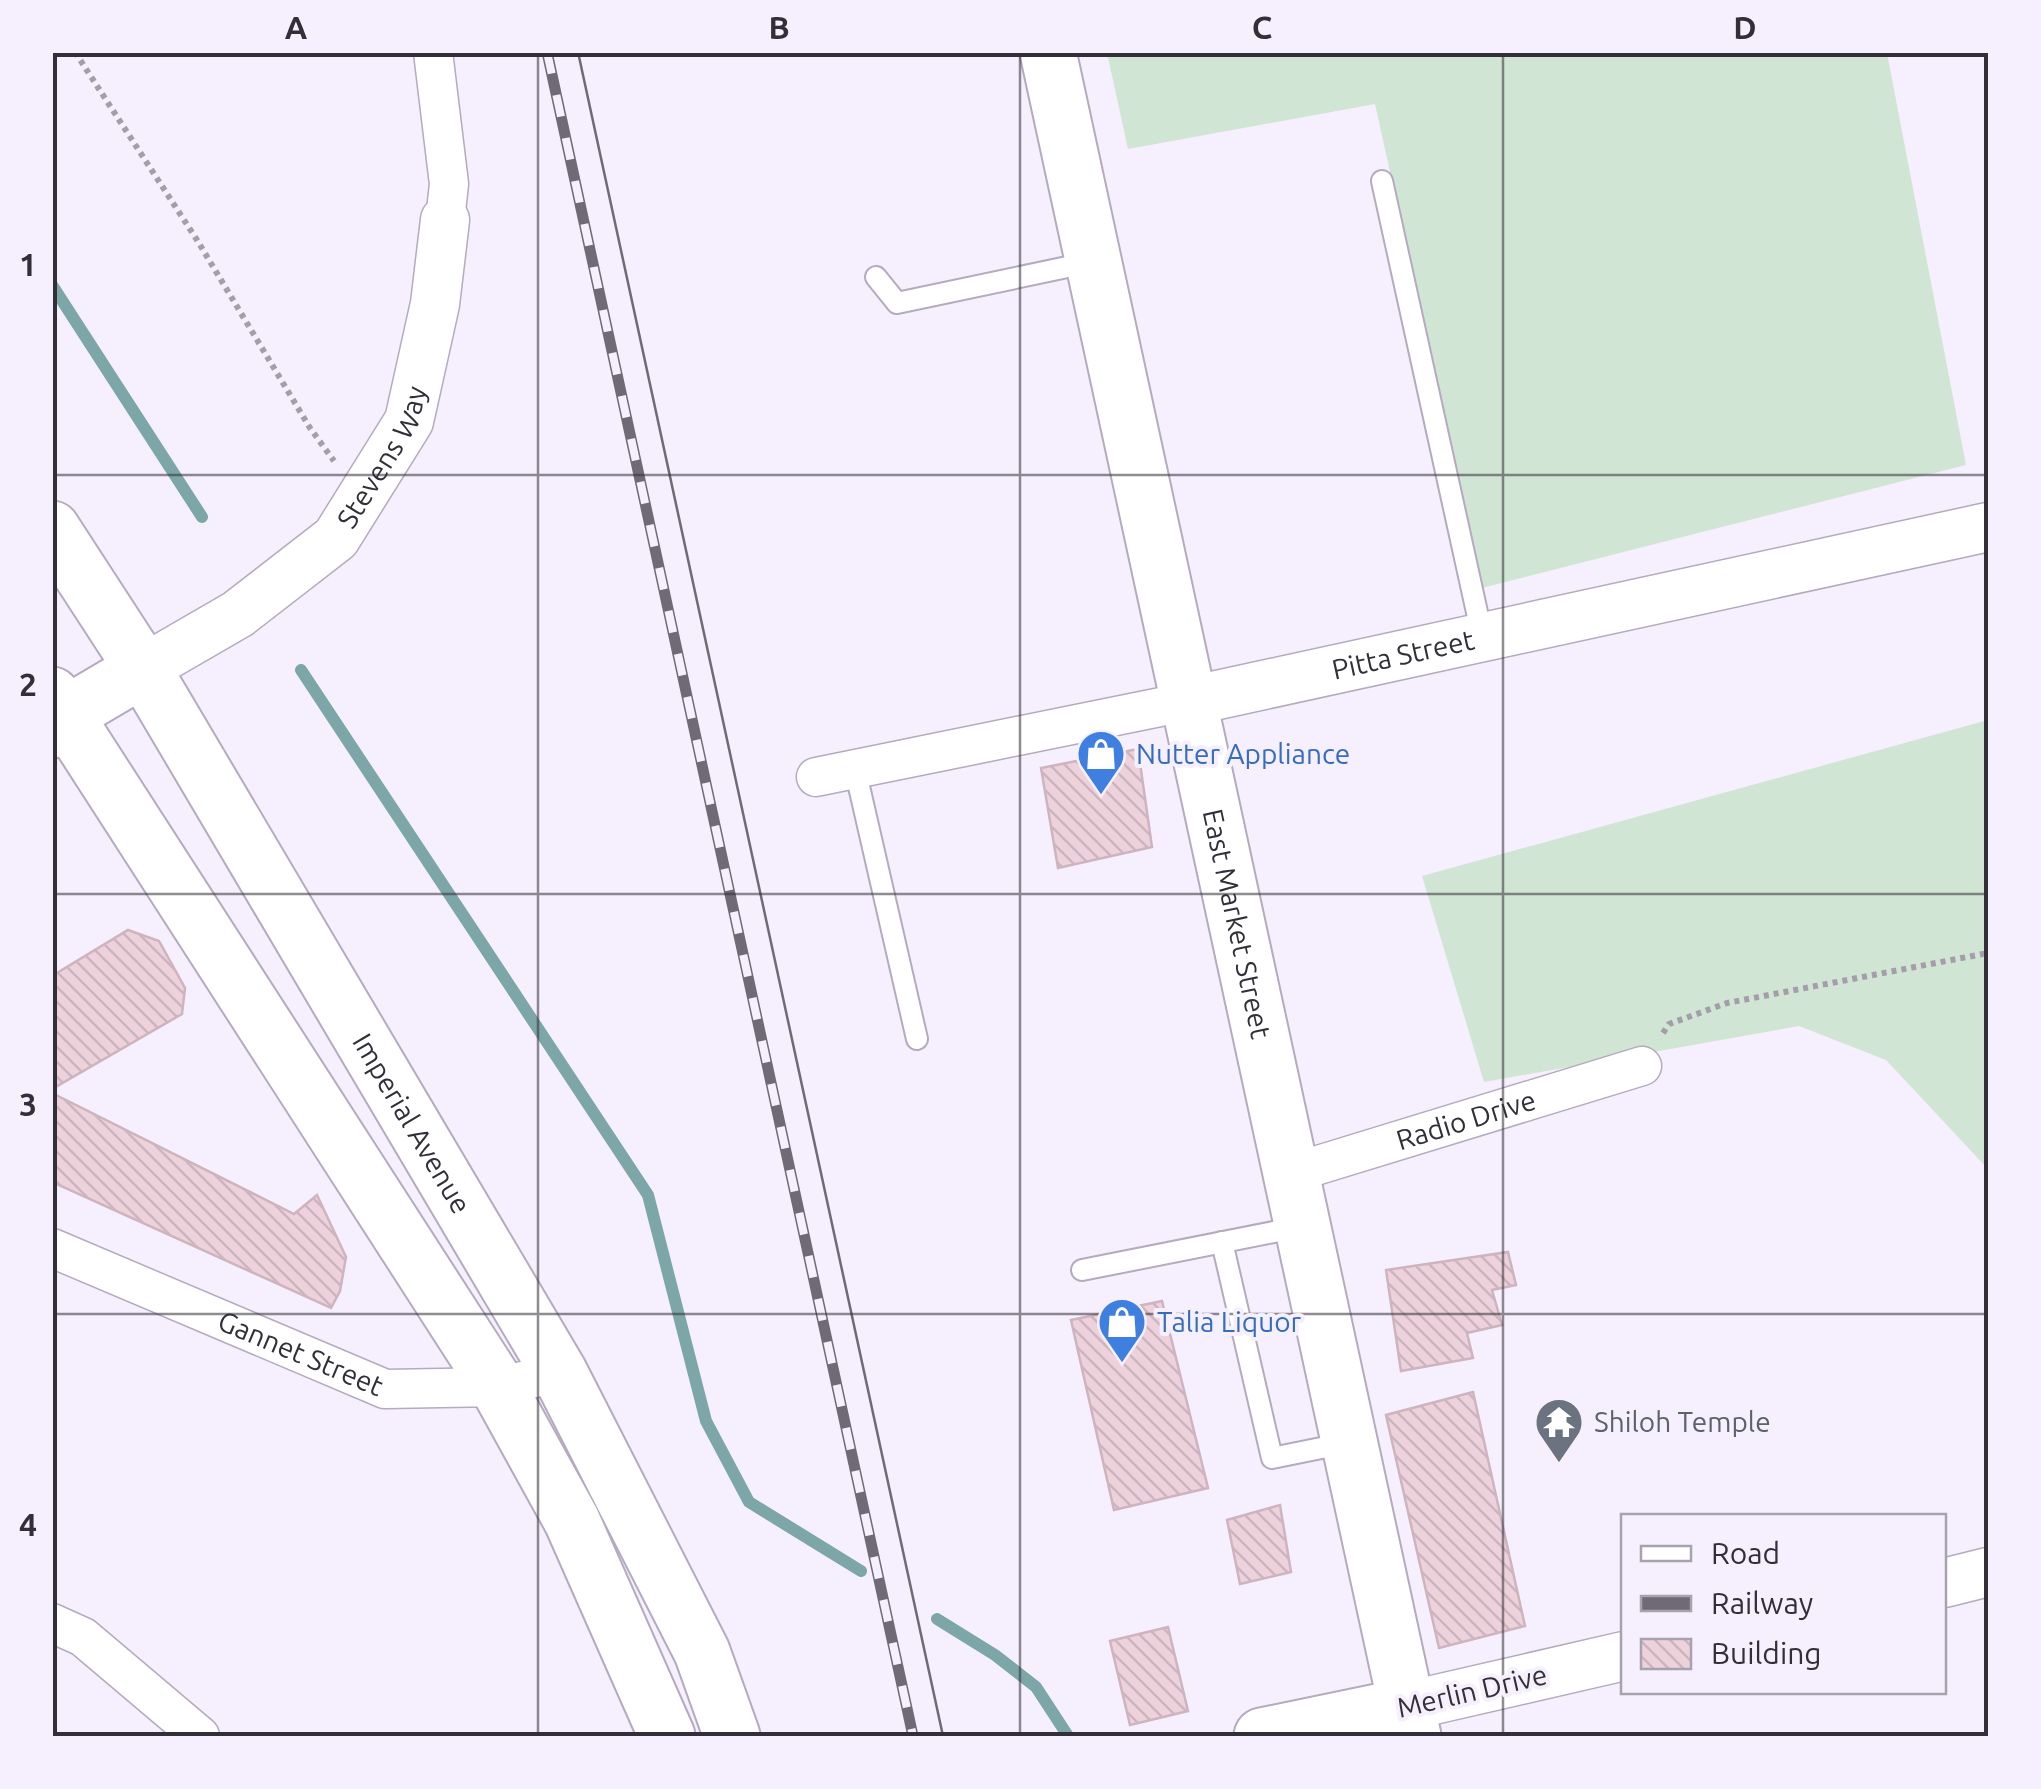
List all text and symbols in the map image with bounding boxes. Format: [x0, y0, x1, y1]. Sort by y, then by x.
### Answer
text: A [285, 9, 308, 45]
text: B [768, 9, 790, 45]
text: C [1252, 9, 1272, 45]
text: D [1733, 9, 1757, 45]
text: 1 [19, 246, 37, 282]
street label: Stevens Way [330, 383, 431, 533]
street label: Pitta Street [1329, 624, 1477, 685]
text: 2 [19, 666, 37, 702]
shop icon: Nutter Appliance [1075, 728, 1127, 796]
place label: Nutter Appliance [1136, 738, 1350, 769]
street label: East Market Street [1198, 806, 1277, 1041]
street label: Imperial Avenue [347, 1028, 477, 1219]
street label: Radio Drive [1392, 1084, 1539, 1155]
text: 3 [19, 1086, 37, 1122]
shop icon: Talia Liquor [1096, 1296, 1148, 1364]
street label: Gannet Street [214, 1304, 388, 1401]
place label: Talia Liquor [1157, 1306, 1302, 1337]
temple icon: Shiloh Temple [1533, 1396, 1585, 1464]
place label: Shiloh Temple [1594, 1406, 1771, 1437]
text: 4 [19, 1506, 37, 1542]
legend [1621, 1514, 1946, 1694]
text: Road [1711, 1536, 1780, 1570]
text: Railway [1711, 1586, 1813, 1620]
text: Building [1711, 1636, 1822, 1670]
street label: Merlin Drive [1394, 1658, 1550, 1723]

